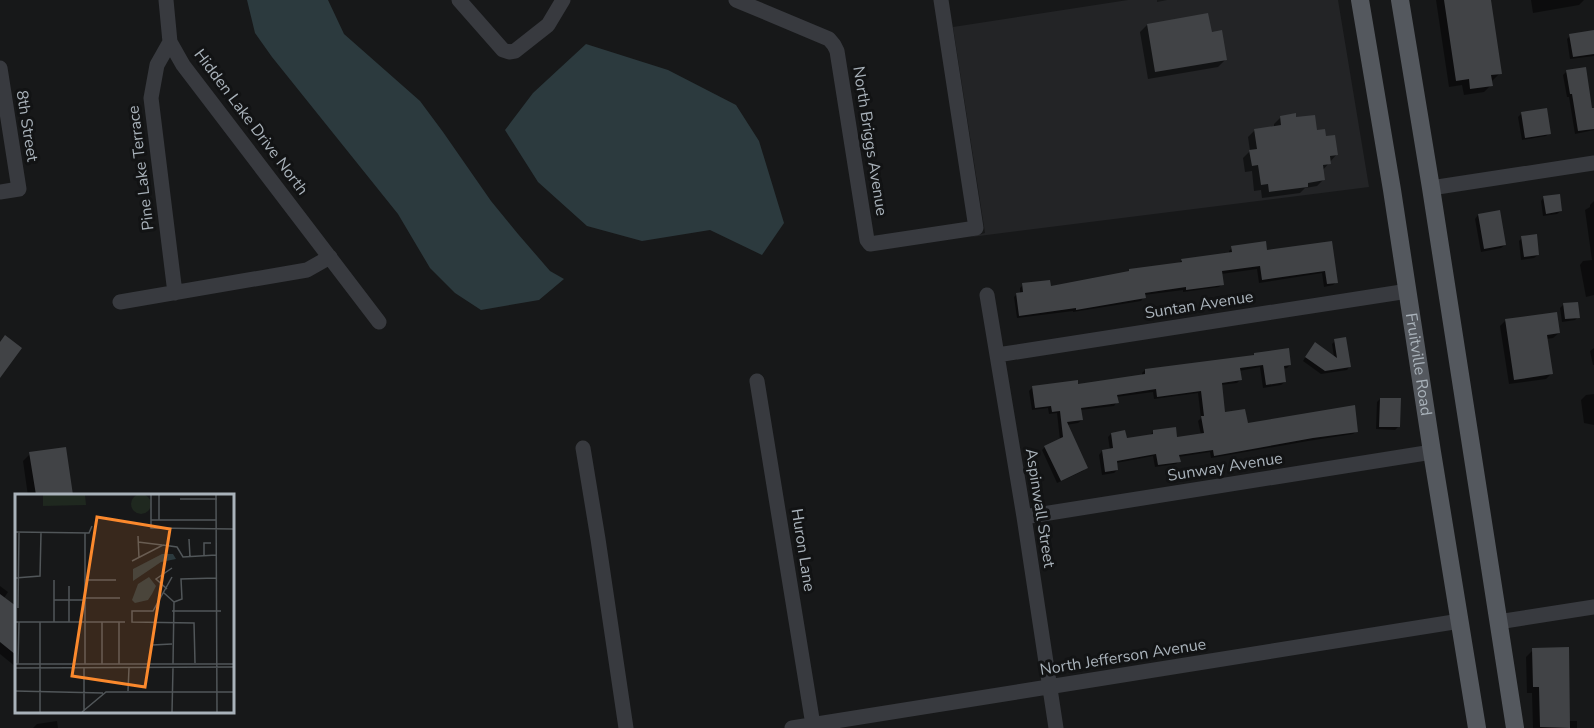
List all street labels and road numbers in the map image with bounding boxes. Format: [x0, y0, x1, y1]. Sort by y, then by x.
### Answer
street label: Hidden Lake Drive North [189, 45, 313, 199]
street label: North Briggs Avenue [847, 65, 893, 217]
street label: 8th Street [10, 89, 44, 164]
street label: Pine Lake Terrace [122, 104, 160, 232]
street label: Suntan Avenue [1143, 286, 1255, 324]
street label: Fruitville Road [1400, 311, 1437, 417]
street label: Aspinwall Street [1020, 447, 1060, 570]
street label: Sunway Avenue [1166, 447, 1284, 487]
street label: Huron Lane [786, 507, 820, 593]
street label: North Jefferson Avenue [1038, 633, 1208, 681]

